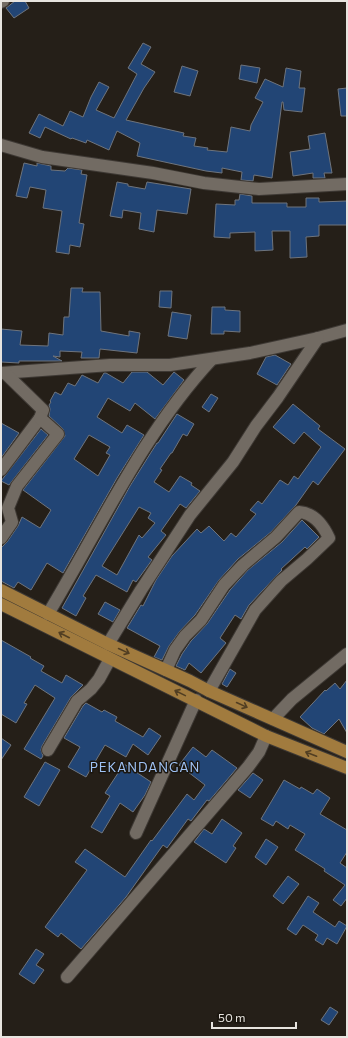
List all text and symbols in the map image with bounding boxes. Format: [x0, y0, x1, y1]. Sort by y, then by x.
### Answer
one-way arrow [58, 631, 70, 639]
one-way arrow [117, 648, 129, 655]
one-way arrow [175, 689, 187, 696]
one-way arrow [235, 702, 247, 709]
one-way arrow [305, 749, 317, 757]
district label: PEKANDANGAN [90, 759, 200, 775]
scale bar [212, 1004, 296, 1030]
text: 50 m [218, 1010, 246, 1024]

